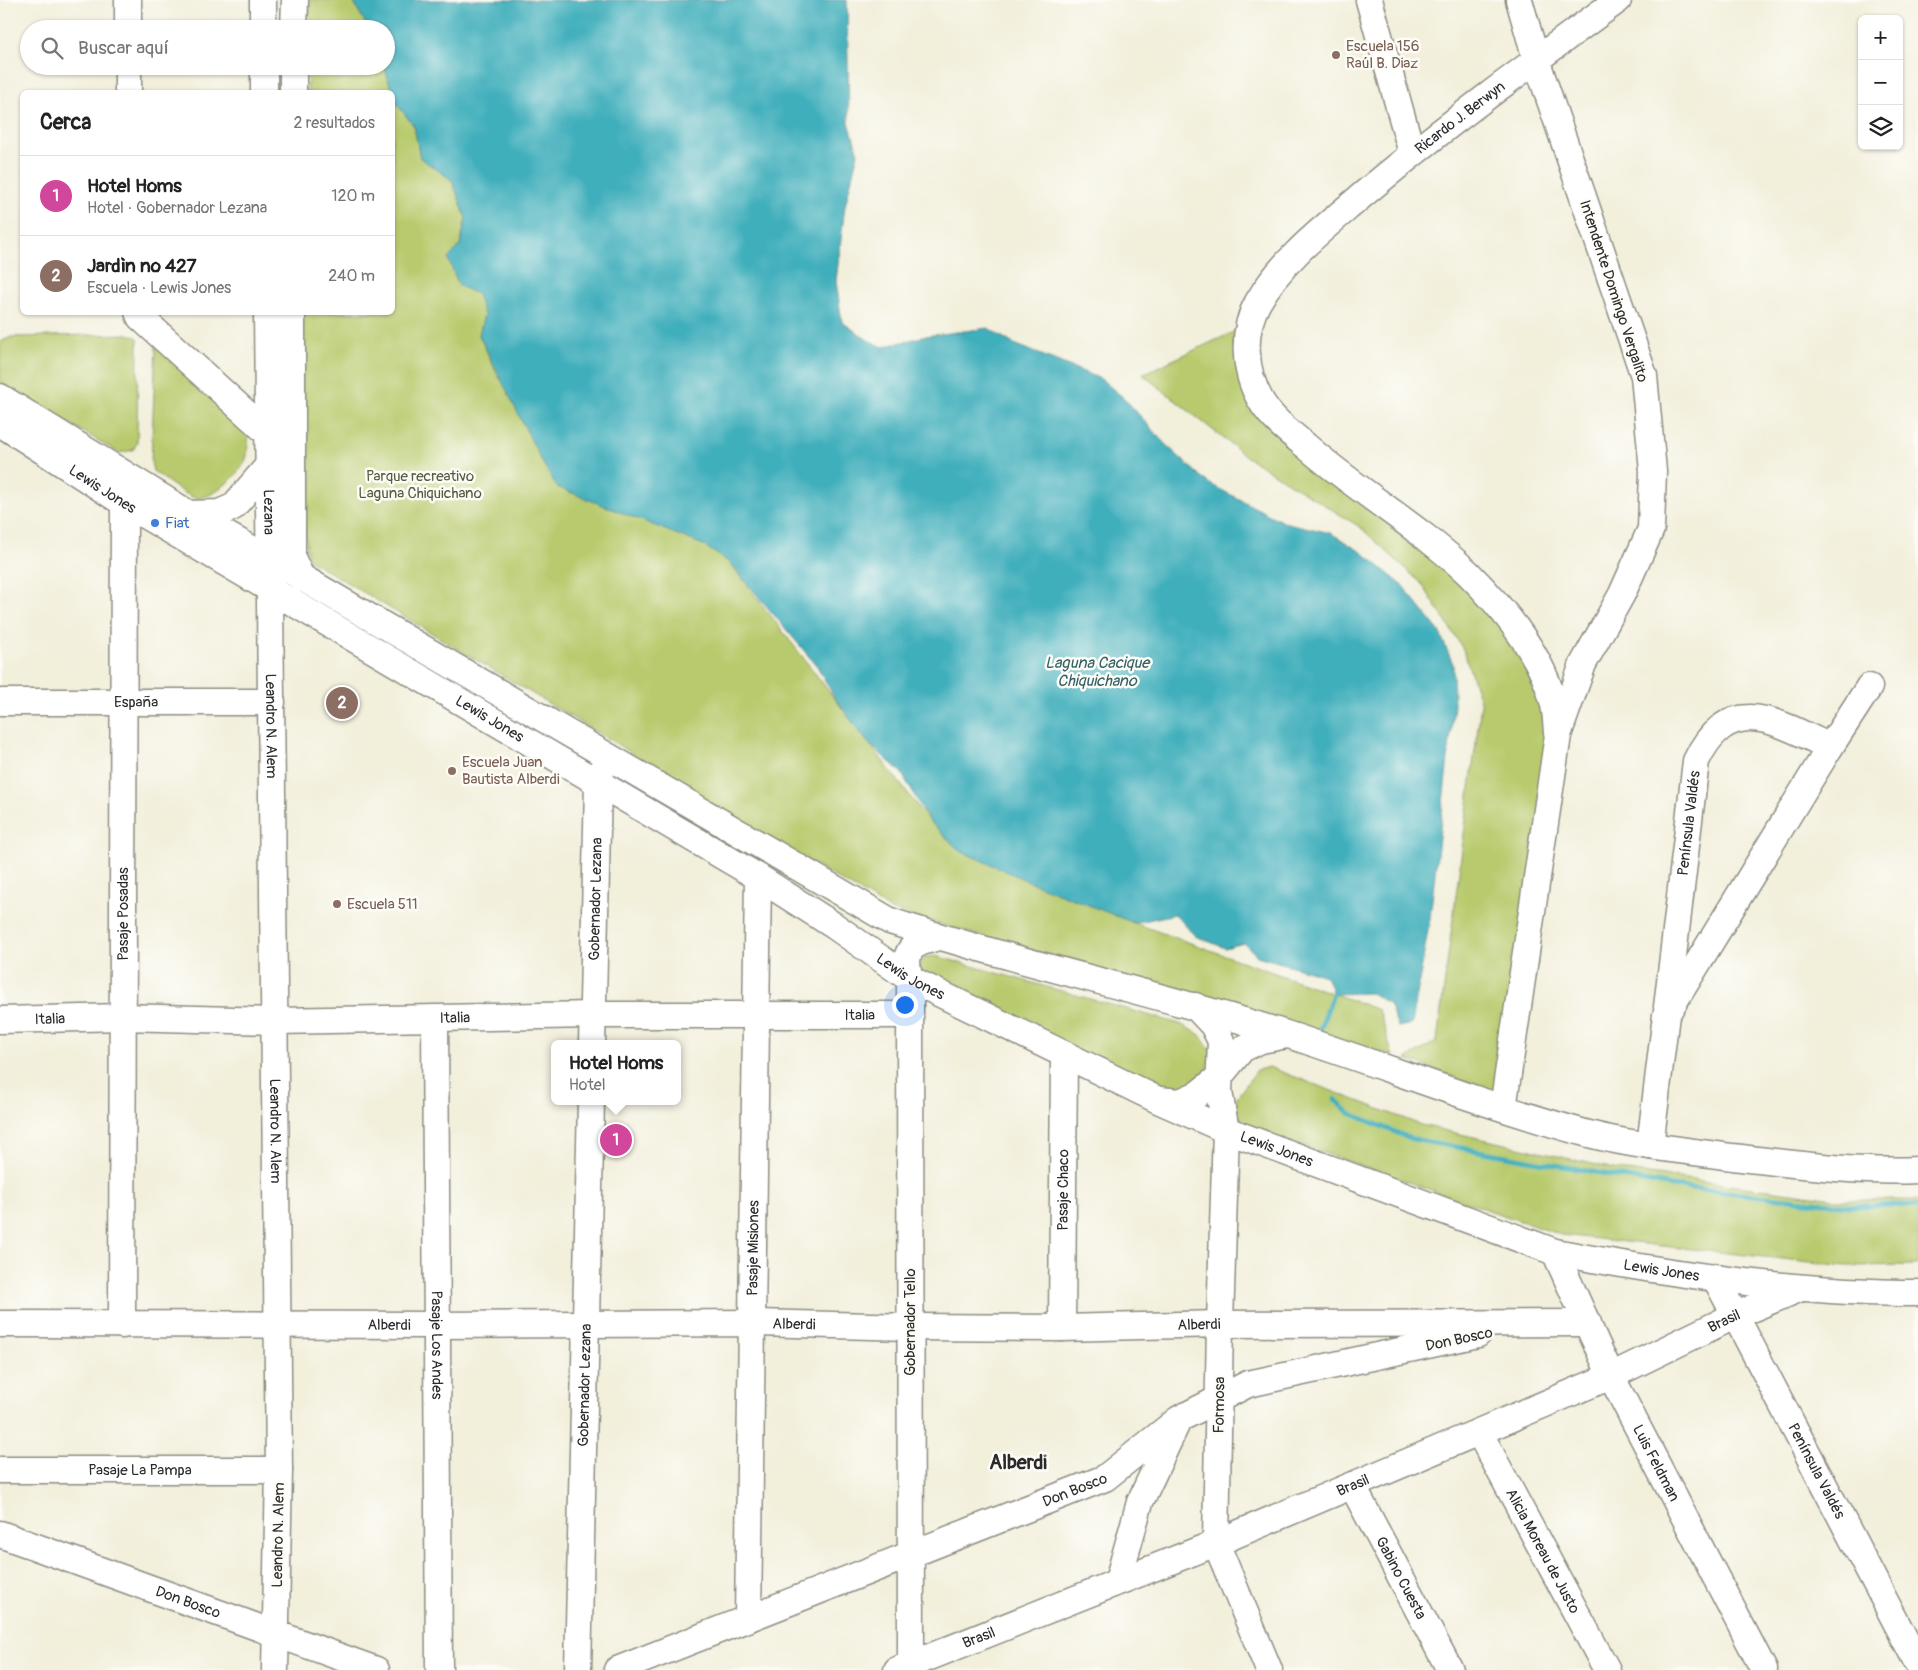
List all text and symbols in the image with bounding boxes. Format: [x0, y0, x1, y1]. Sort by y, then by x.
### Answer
map controls [1858, 15, 1903, 150]
button: + [1858, 15, 1903, 60]
search box [20, 20, 395, 75]
icon: search [38, 34, 66, 62]
text: Buscar aquí [78, 36, 169, 60]
place label: Escuela 156 Raúl B. Diaz [1346, 37, 1420, 73]
marker: Escuela 156 Raúl B. Diaz [1330, 49, 1342, 61]
button: − [1858, 60, 1903, 105]
street label: Ricardo J. Berwyn [1411, 77, 1509, 158]
button: layers [1858, 105, 1903, 150]
text: Cerca [40, 109, 91, 136]
text: 2 resultados [293, 113, 375, 133]
text: Hotel Homs [87, 174, 182, 198]
text: 1 [53, 186, 59, 206]
text: 120 m [331, 186, 375, 206]
text: Hotel · Gobernador Lezana [87, 198, 267, 218]
street label: Intendente Domingo Vergalito [1575, 198, 1652, 385]
text: Jardìn nº 427 [87, 254, 197, 278]
text: 2 [52, 266, 60, 286]
text: 240 m [328, 266, 375, 286]
text: Escuela · Lewis Jones [87, 278, 231, 298]
street label: Lewis Jones [65, 461, 140, 518]
park label: Parque recreativo Laguna Chiquichano [358, 467, 482, 503]
street label: Lezana [259, 489, 278, 535]
place label: Fiat [165, 514, 190, 533]
marker: Fiat [149, 517, 161, 529]
water label: Laguna Cacique Chiquichano [1045, 653, 1151, 691]
street label: Leandro N. Alem [261, 673, 281, 779]
pin: 2 [326, 684, 358, 722]
street label: Lewis Jones [452, 691, 527, 747]
street label: España [114, 693, 158, 712]
place label: Escuela Juan Bautista Alberdi [462, 753, 560, 789]
marker: Escuela Juan Bautista Alberdi [446, 765, 458, 777]
street label: Península Valdés [1674, 769, 1705, 877]
street label: Gobernador Lezana [585, 837, 607, 961]
street label: Pasaje Posadas [114, 867, 133, 961]
place label: Escuela 511 [347, 895, 418, 914]
marker: Escuela 511 [331, 898, 343, 910]
street label: Lewis Jones [872, 949, 948, 1005]
your location [892, 992, 918, 1018]
street label: Italia [845, 1006, 875, 1025]
street label: Italia [439, 1008, 470, 1028]
street label: Italia [35, 1009, 65, 1029]
popup [551, 1040, 681, 1105]
text: Hotel Homs [569, 1051, 663, 1075]
text: Hotel [569, 1075, 606, 1095]
street label: Leandro N. Alem [265, 1078, 285, 1184]
pin: 1 [600, 1121, 632, 1159]
street label: Lewis Jones [1237, 1127, 1316, 1172]
street label: Pasaje Chaco [1054, 1149, 1073, 1231]
street label: Pasaje Misiones [743, 1200, 764, 1296]
street label: Lewis Jones [1622, 1256, 1701, 1286]
street label: Gobernador Tello [901, 1268, 920, 1376]
street label: Pasaje Los Andes [427, 1290, 446, 1400]
street label: Brasil [1705, 1305, 1743, 1337]
street label: Alberdi [772, 1315, 816, 1335]
street label: Alberdi [1177, 1315, 1221, 1335]
street label: Alberdi [367, 1316, 411, 1335]
street label: Gobernador Lezana [574, 1323, 596, 1447]
street label: Don Bosco [1424, 1323, 1494, 1356]
street label: Formosa [1210, 1376, 1229, 1434]
street label: Península Valdés [1783, 1420, 1849, 1523]
street label: Luis Feldman [1628, 1421, 1684, 1505]
district label: Alberdi [989, 1450, 1047, 1475]
street label: Pasaje La Pampa [88, 1461, 192, 1480]
street label: Don Bosco [1040, 1469, 1110, 1512]
street label: Brasil [1334, 1470, 1372, 1501]
street label: Leandro N. Alem [268, 1482, 289, 1588]
street label: Alicia Moreau de Justo [1501, 1485, 1584, 1617]
street label: Gabino Cuesta [1371, 1533, 1430, 1623]
street label: Don Bosco [153, 1582, 223, 1623]
street label: Brasil [960, 1623, 998, 1653]

